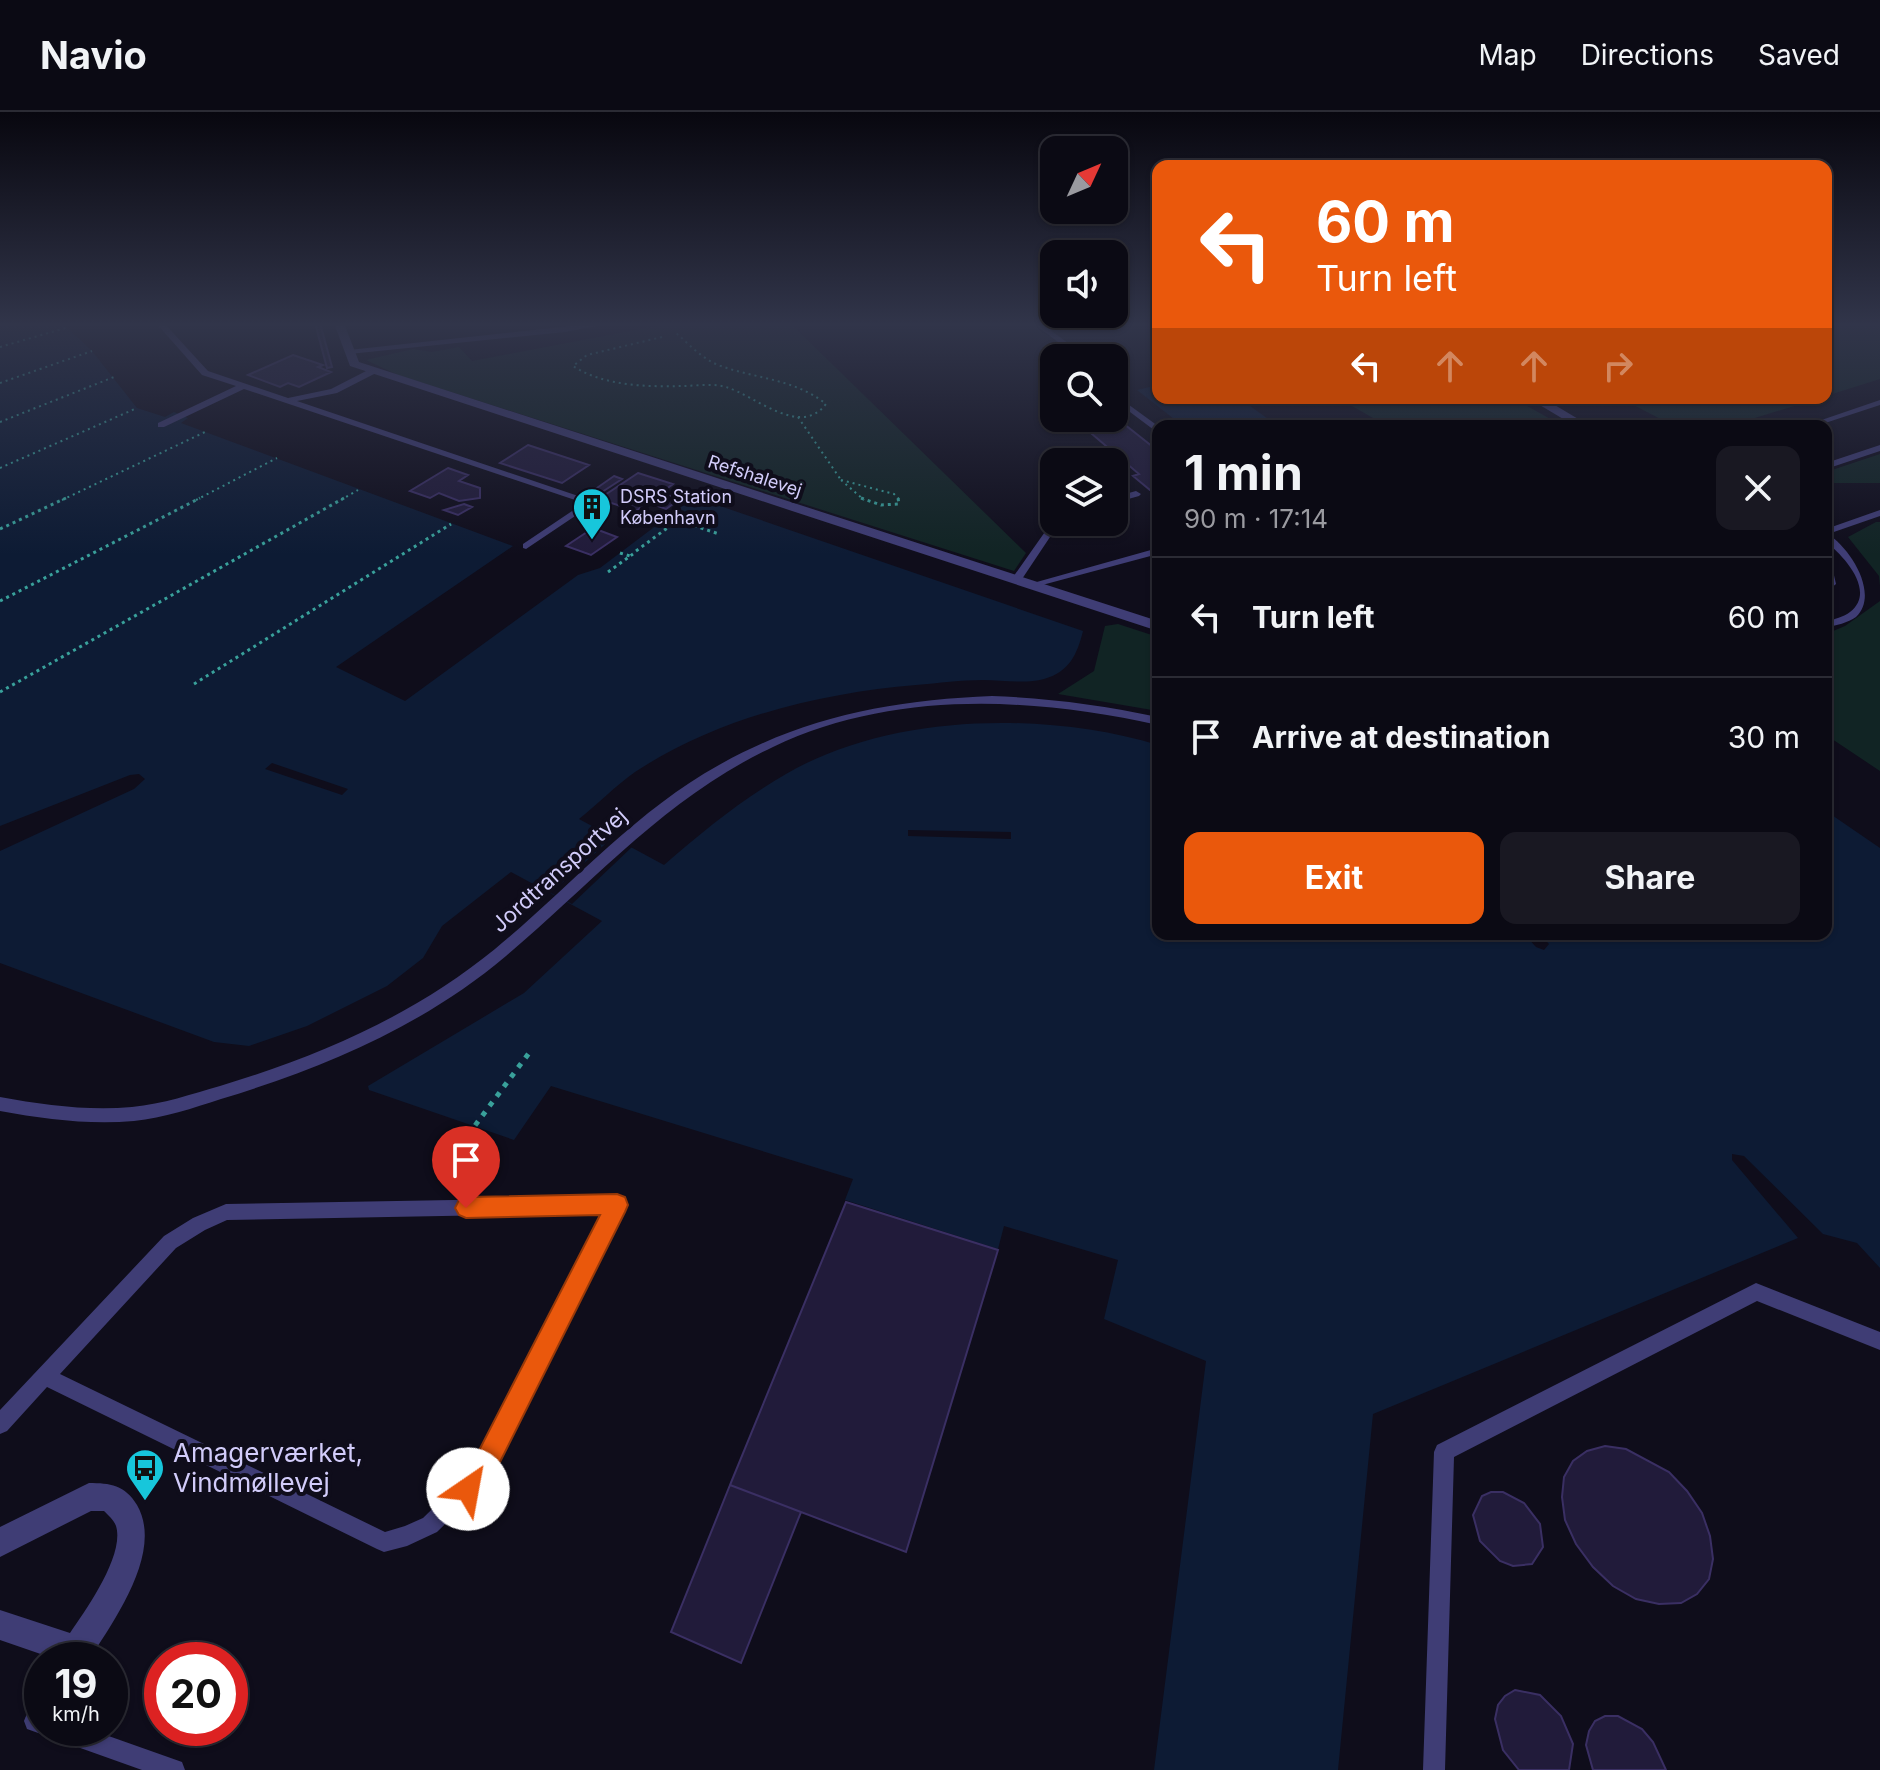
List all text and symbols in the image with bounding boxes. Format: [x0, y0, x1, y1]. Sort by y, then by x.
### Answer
text: Navio [40, 32, 147, 78]
text: Map [1478, 38, 1537, 72]
text: Directions [1581, 38, 1714, 72]
text: Saved [1758, 38, 1840, 72]
north arrow [1040, 136, 1128, 224]
map controls [1040, 136, 1128, 536]
text: 60 m [1316, 188, 1455, 256]
icon: left [1184, 192, 1288, 296]
button: sound [1040, 240, 1128, 328]
text: Turn left [1316, 256, 1457, 300]
button: search [1040, 344, 1128, 432]
icon: left [1344, 344, 1388, 388]
icon: ahead [1428, 344, 1472, 388]
icon: ahead [1512, 344, 1556, 388]
icon: right [1596, 344, 1640, 388]
text: 1 min [1184, 443, 1303, 502]
button: close [1716, 446, 1800, 530]
button: layers [1040, 448, 1128, 536]
street label: Refshalevej [706, 450, 805, 501]
building icon: DSRS Station København [571, 486, 613, 541]
place label: DSRS Station København [620, 486, 732, 528]
text: 90 m · 17:14 [1184, 503, 1328, 534]
icon: left [1184, 595, 1228, 639]
text: Turn left [1252, 599, 1374, 635]
text: 60 m [1728, 599, 1800, 635]
icon: arrive [1184, 715, 1228, 759]
text: Arrive at destination [1252, 719, 1550, 755]
text: 30 m [1728, 719, 1800, 755]
street label: Jordtransportvej [486, 802, 632, 938]
button: Exit [1184, 832, 1484, 924]
button: Share [1500, 832, 1800, 924]
pin [432, 1126, 500, 1208]
icon: arrive [444, 1138, 488, 1182]
place label: Amagerværket, Vindmøllevej [173, 1437, 363, 1498]
bus stop icon: Amagerværket, Vindmøllevej [124, 1447, 166, 1502]
position arrow [426, 1447, 510, 1531]
speed limit sign: 20 [144, 1642, 248, 1746]
text: 19 [54, 1659, 98, 1708]
text: km/h [52, 1702, 100, 1726]

